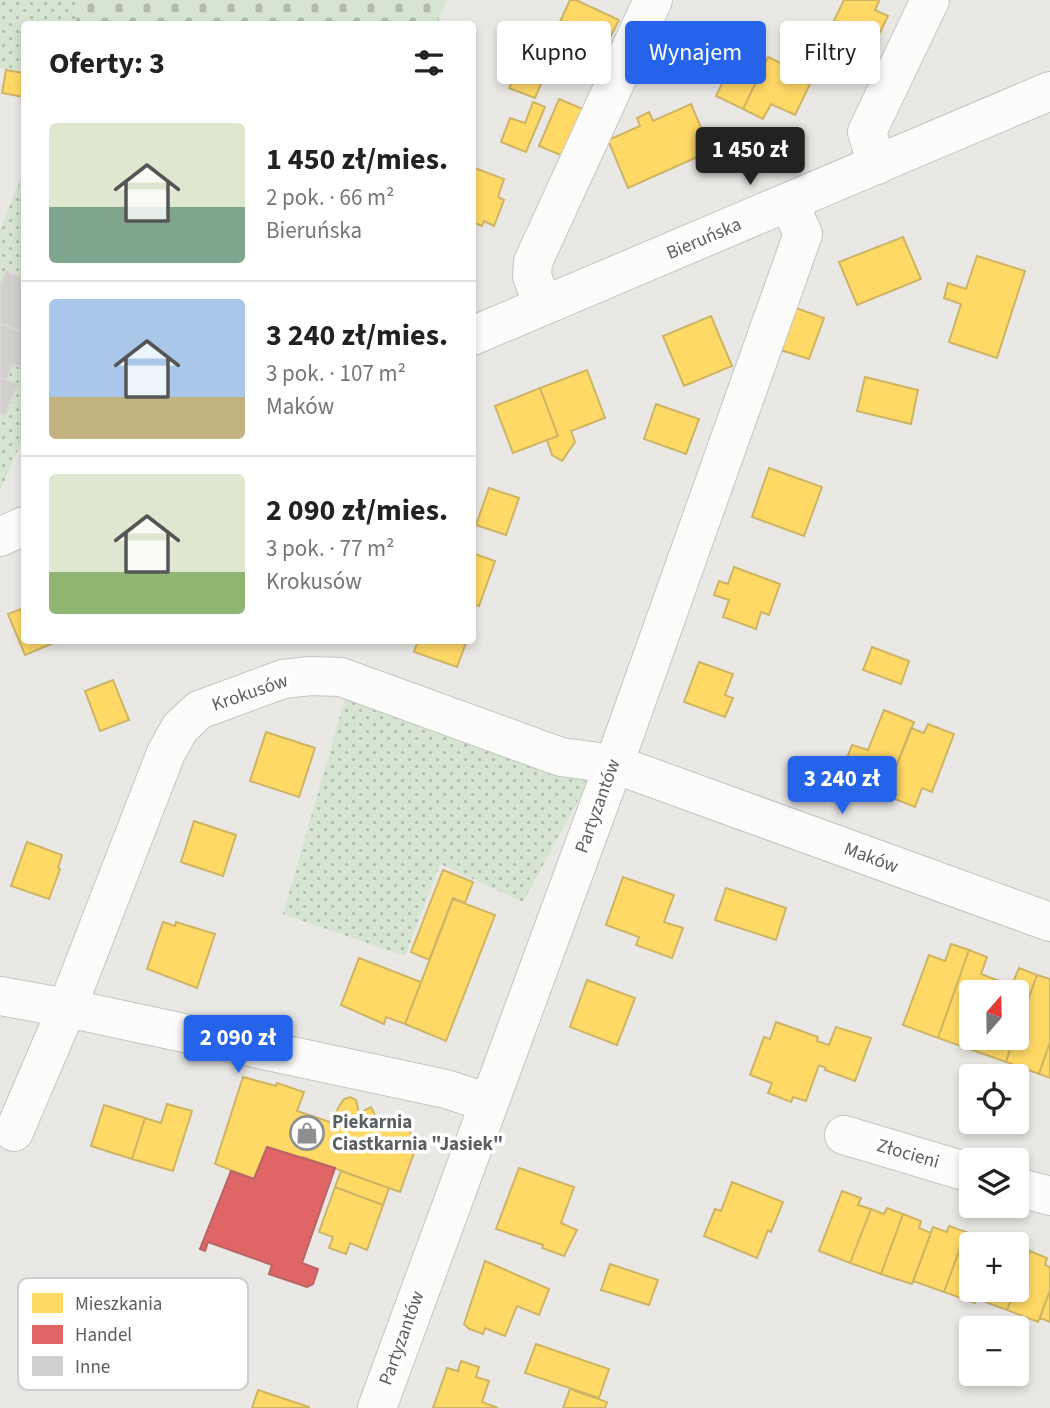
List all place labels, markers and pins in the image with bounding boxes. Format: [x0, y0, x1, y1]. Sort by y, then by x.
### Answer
pin: 1 450 zł [678, 128, 822, 187]
pin: 3 240 zł [770, 756, 914, 816]
pin: 2 090 zł [166, 1016, 310, 1075]
place label: Piekarnia Ciastkarnia "Jasiek" [332, 1109, 503, 1158]
shop icon: Piekarnia Ciastkarnia "Jasiek" [288, 1114, 326, 1152]

